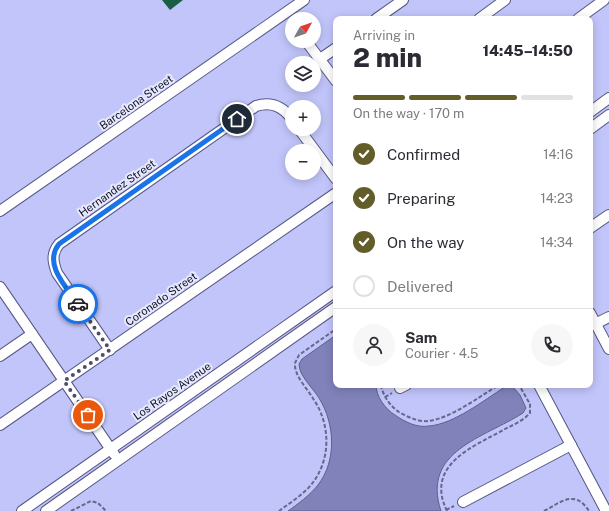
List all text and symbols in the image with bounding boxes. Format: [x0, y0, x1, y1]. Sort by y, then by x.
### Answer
north arrow [285, 12, 321, 48]
map controls [285, 12, 321, 180]
text: Arriving in [353, 28, 415, 43]
text: 2 min [353, 42, 422, 73]
text: 14:45–14:50 [483, 42, 573, 59]
button: layers [285, 56, 321, 92]
street label: Barcelona Street [97, 72, 175, 132]
button: + [285, 100, 321, 136]
pin [220, 102, 254, 136]
text: On the way · 170 m [353, 106, 464, 121]
icon: home [226, 108, 248, 130]
icon: check [353, 143, 375, 165]
button: − [285, 144, 321, 180]
text: Confirmed [387, 146, 460, 163]
text: 14:16 [543, 147, 573, 162]
street label: Hernandez Street [77, 157, 157, 219]
icon: check [353, 187, 375, 209]
text: Preparing [387, 190, 456, 207]
text: 14:23 [540, 191, 573, 206]
icon: check [353, 231, 375, 253]
text: On the way [387, 234, 464, 251]
text: 14:34 [540, 235, 573, 250]
street label: Coronado Street [123, 270, 199, 328]
text: Delivered [387, 278, 453, 295]
courier [58, 284, 98, 324]
icon: car [67, 293, 89, 315]
button: person [353, 324, 395, 366]
button: phone [531, 324, 573, 366]
text: Sam [405, 329, 437, 346]
text: Courier · 4.5 [405, 346, 478, 361]
street label: Los Rayos Avenue [131, 360, 213, 422]
pin [71, 398, 105, 432]
icon: bag [77, 404, 99, 426]

